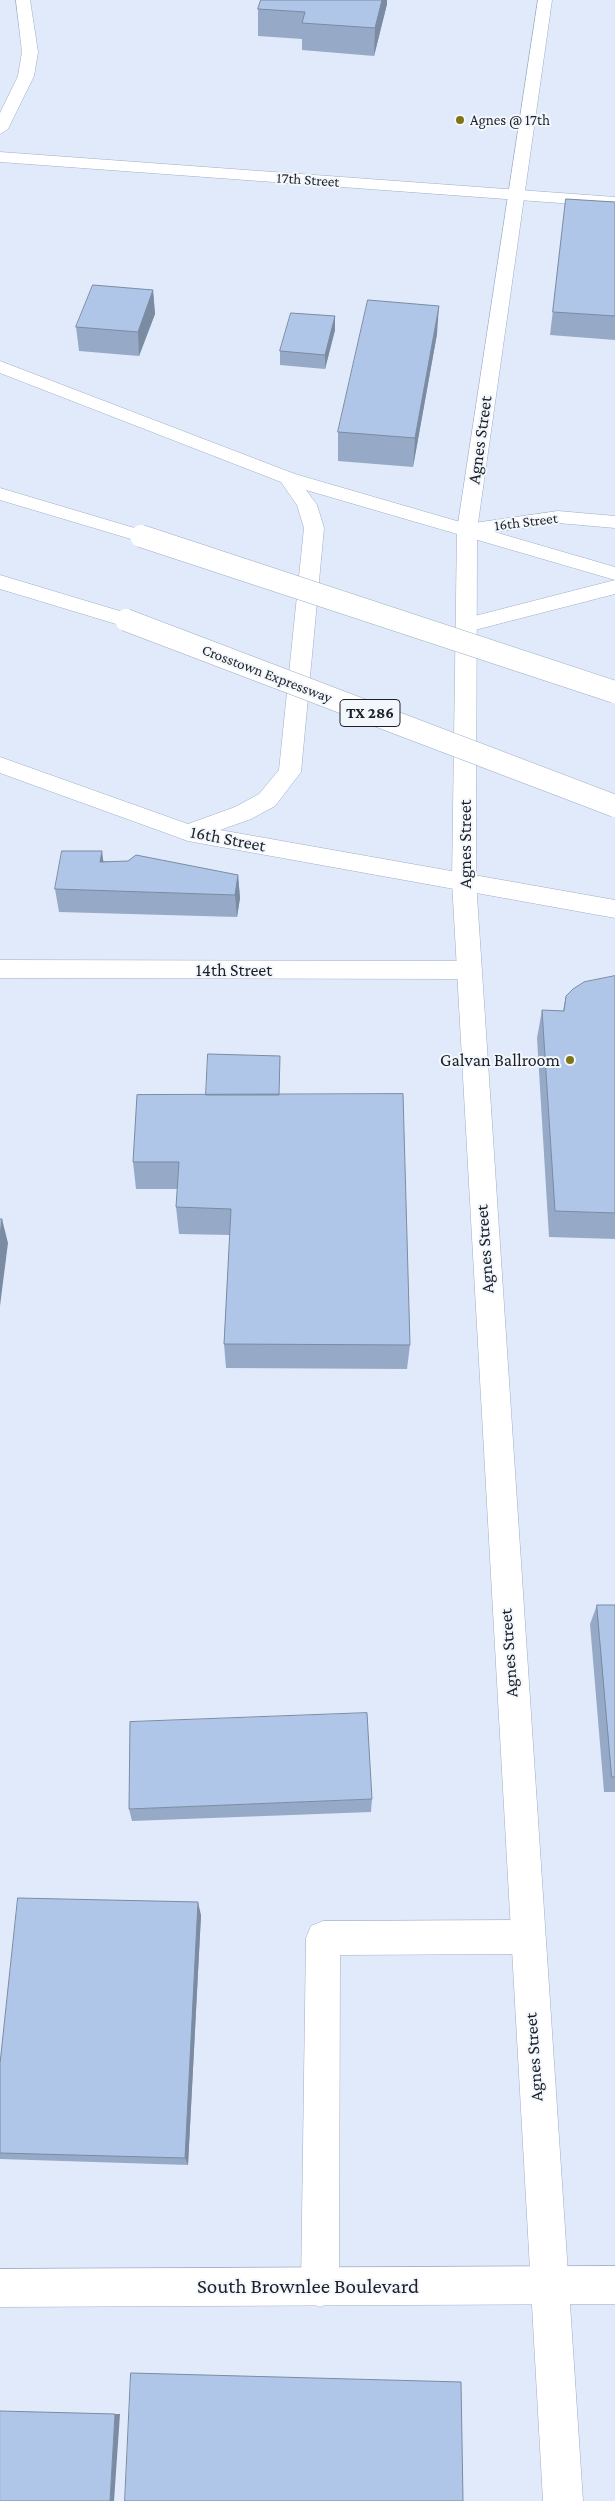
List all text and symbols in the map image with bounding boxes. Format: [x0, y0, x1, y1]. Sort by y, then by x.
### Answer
place label: Agnes @ 17th [470, 111, 550, 129]
marker: Agnes @ 17th [454, 114, 466, 126]
street label: 17th Street [276, 169, 340, 191]
street label: Agnes Street [463, 394, 497, 486]
street label: 16th Street [493, 509, 559, 535]
street label: Crosstown Expressway [199, 641, 335, 707]
road number: TX 286 [340, 700, 400, 726]
street label: Agnes Street [454, 799, 476, 889]
street label: 16th Street [189, 821, 267, 857]
street label: 14th Street [196, 959, 272, 981]
place label: Galvan Ballroom [440, 1049, 560, 1071]
marker: Galvan Ballroom [564, 1054, 576, 1066]
street label: Agnes Street [471, 1204, 499, 1294]
street label: Agnes Street [495, 1608, 523, 1698]
street label: Agnes Street [520, 2012, 548, 2102]
street label: South Brownlee Boulevard [197, 2274, 419, 2300]

